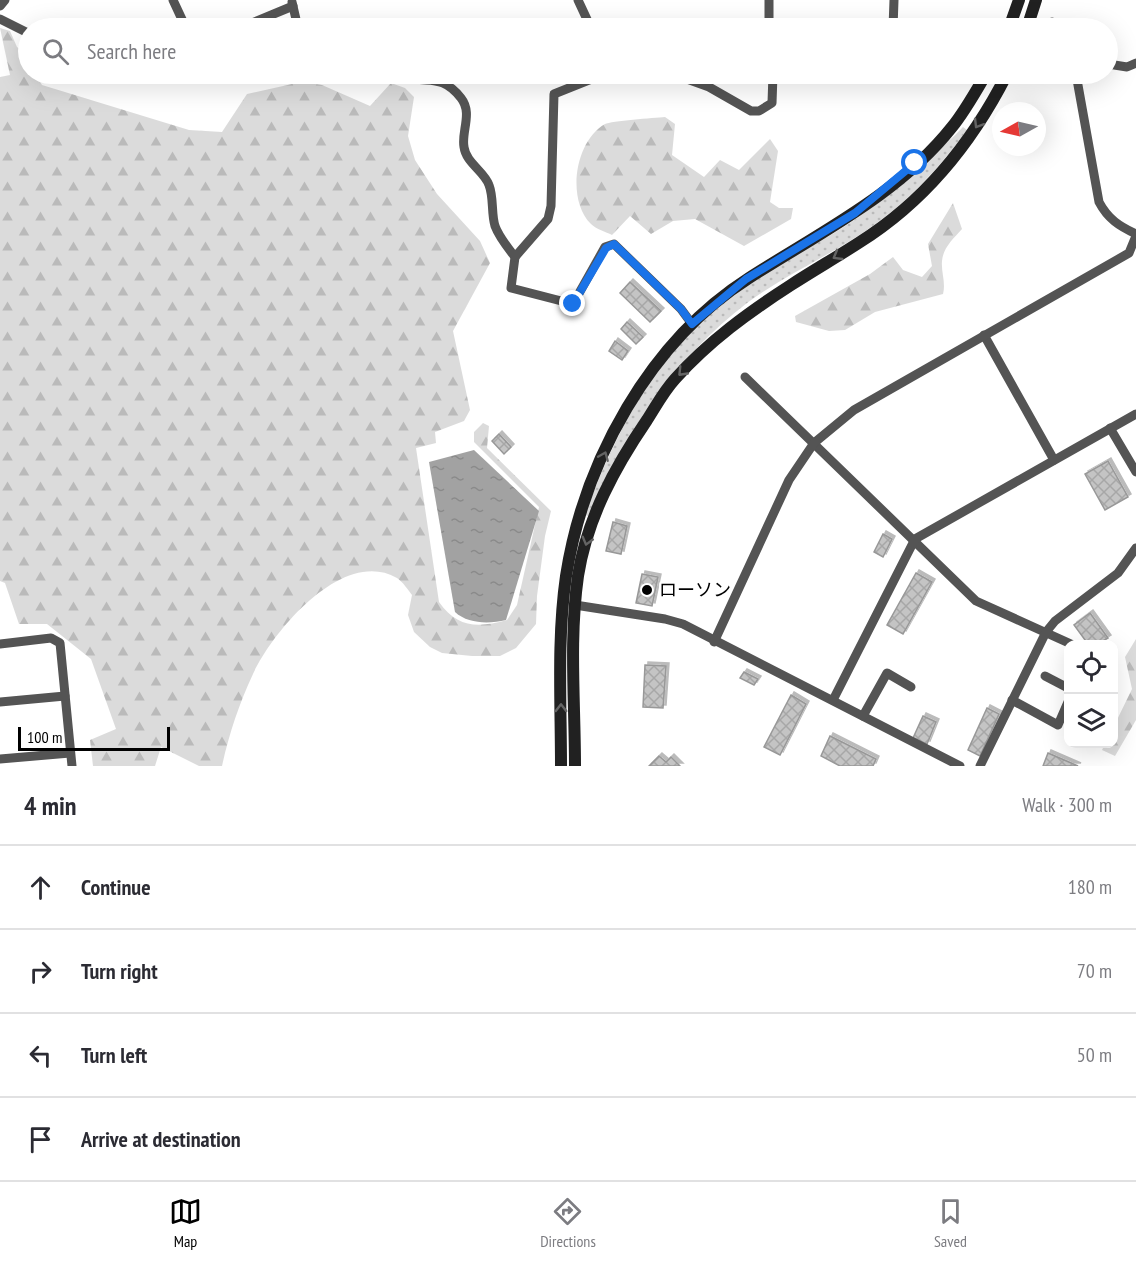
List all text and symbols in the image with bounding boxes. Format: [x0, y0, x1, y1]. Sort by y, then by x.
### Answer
search box [18, 18, 1118, 84]
icon: search [39, 35, 72, 68]
text: Search here [87, 37, 176, 65]
north arrow [992, 102, 1046, 156]
one-way arrow [974, 118, 986, 128]
route start [901, 149, 927, 175]
one-way arrow [833, 249, 843, 260]
route end [559, 290, 585, 316]
one-way arrow [678, 365, 689, 376]
one-way arrow [597, 451, 609, 462]
one-way arrow [581, 535, 594, 545]
place label: ローソン [659, 578, 731, 601]
marker: ローソン [640, 583, 654, 597]
map controls [1064, 640, 1118, 748]
button: locate [1064, 640, 1118, 694]
button: layers [1064, 694, 1118, 748]
one-way arrow [555, 703, 567, 712]
scale bar [18, 724, 170, 752]
text: 100 m [27, 727, 62, 747]
text: 4 min [24, 789, 77, 822]
text: Walk · 300 m [1022, 792, 1112, 818]
icon: ahead [24, 871, 57, 904]
text: Continue [81, 873, 151, 901]
text: 180 m [1068, 874, 1112, 900]
icon: right [24, 955, 57, 988]
text: Turn right [81, 957, 158, 985]
text: 70 m [1077, 958, 1112, 984]
icon: left [24, 1039, 57, 1072]
text: Turn left [81, 1041, 147, 1069]
text: 50 m [1077, 1042, 1112, 1068]
icon: arrive [24, 1123, 57, 1156]
text: Arrive at destination [81, 1125, 241, 1153]
tab: Map [169, 1195, 202, 1251]
tab: Directions [540, 1195, 596, 1251]
tab: Saved [934, 1195, 967, 1251]

